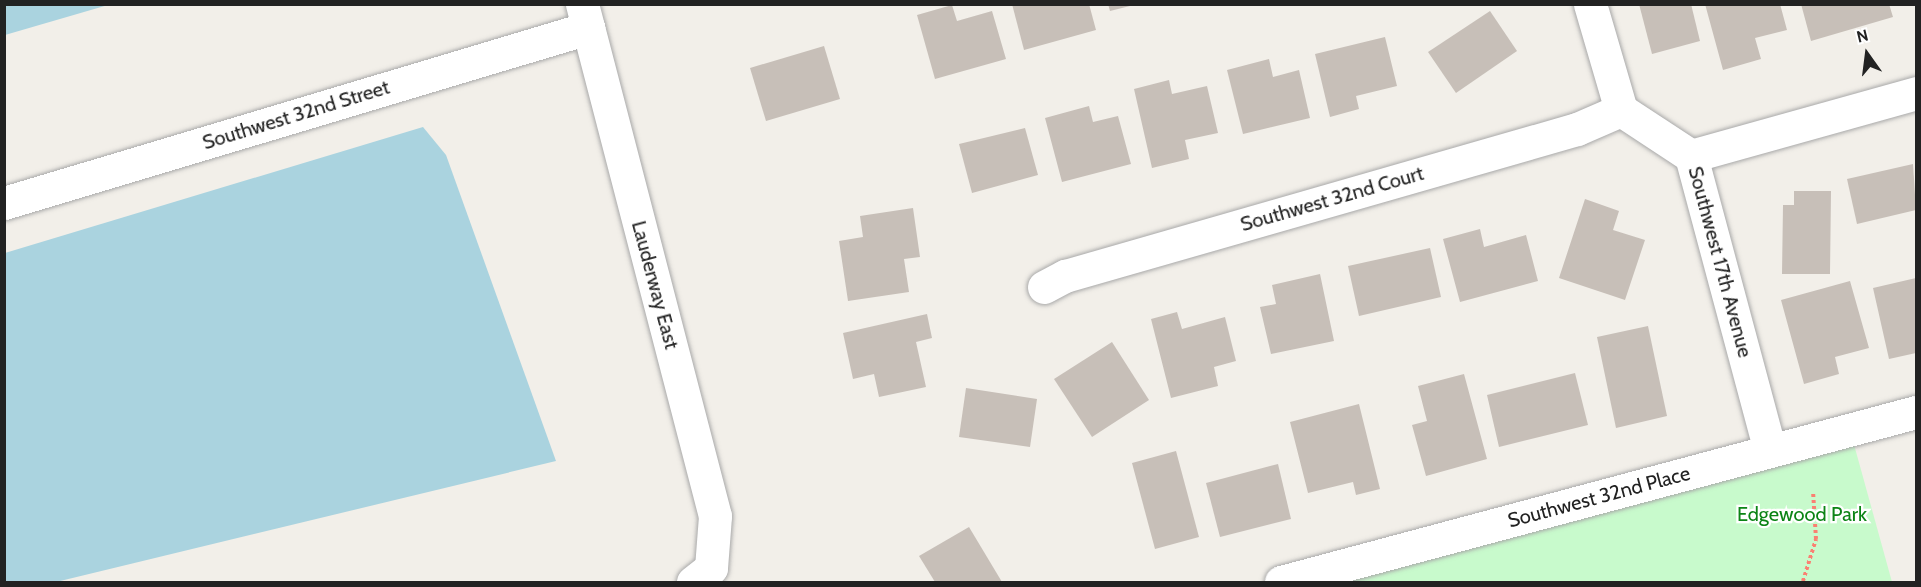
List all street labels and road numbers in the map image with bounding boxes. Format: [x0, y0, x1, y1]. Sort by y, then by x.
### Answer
street label: Southwest 32nd Street [200, 75, 392, 155]
street label: Southwest 32nd Court [1238, 161, 1426, 237]
street label: Southwest 17th Avenue [1683, 164, 1757, 360]
street label: Lauderway East [626, 218, 684, 352]
street label: Southwest 32nd Place [1505, 461, 1693, 533]

